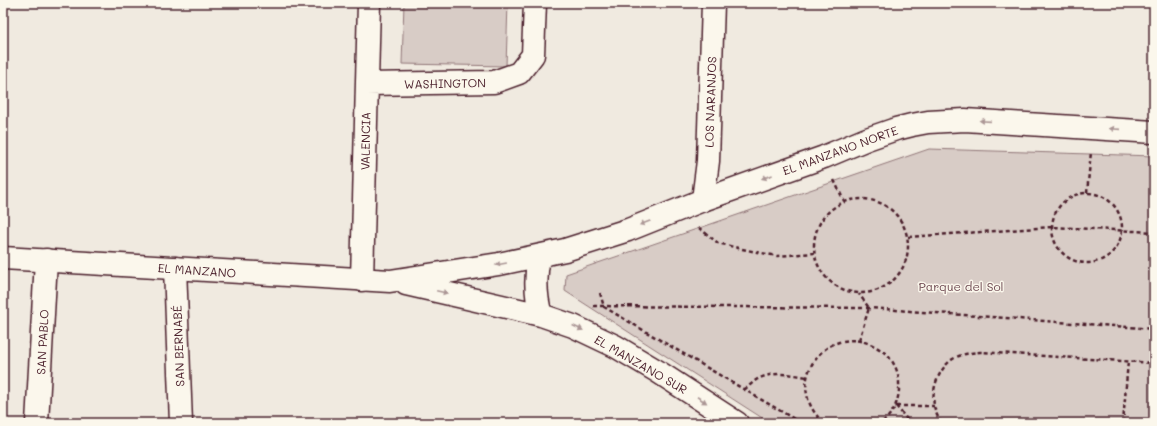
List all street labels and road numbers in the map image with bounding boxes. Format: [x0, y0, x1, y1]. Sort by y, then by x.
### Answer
street label: LOS NARANJOS [700, 56, 720, 148]
street label: WASHINGTON [404, 74, 486, 92]
street label: VALENCIA [356, 112, 374, 170]
street label: EL MANZANO NORTE [780, 122, 900, 178]
street label: EL MANZANO [157, 259, 237, 281]
street label: SAN BERNABÉ [169, 305, 187, 387]
street label: SAN PABLO [32, 309, 52, 375]
street label: EL MANZANO SUR [592, 331, 690, 397]

